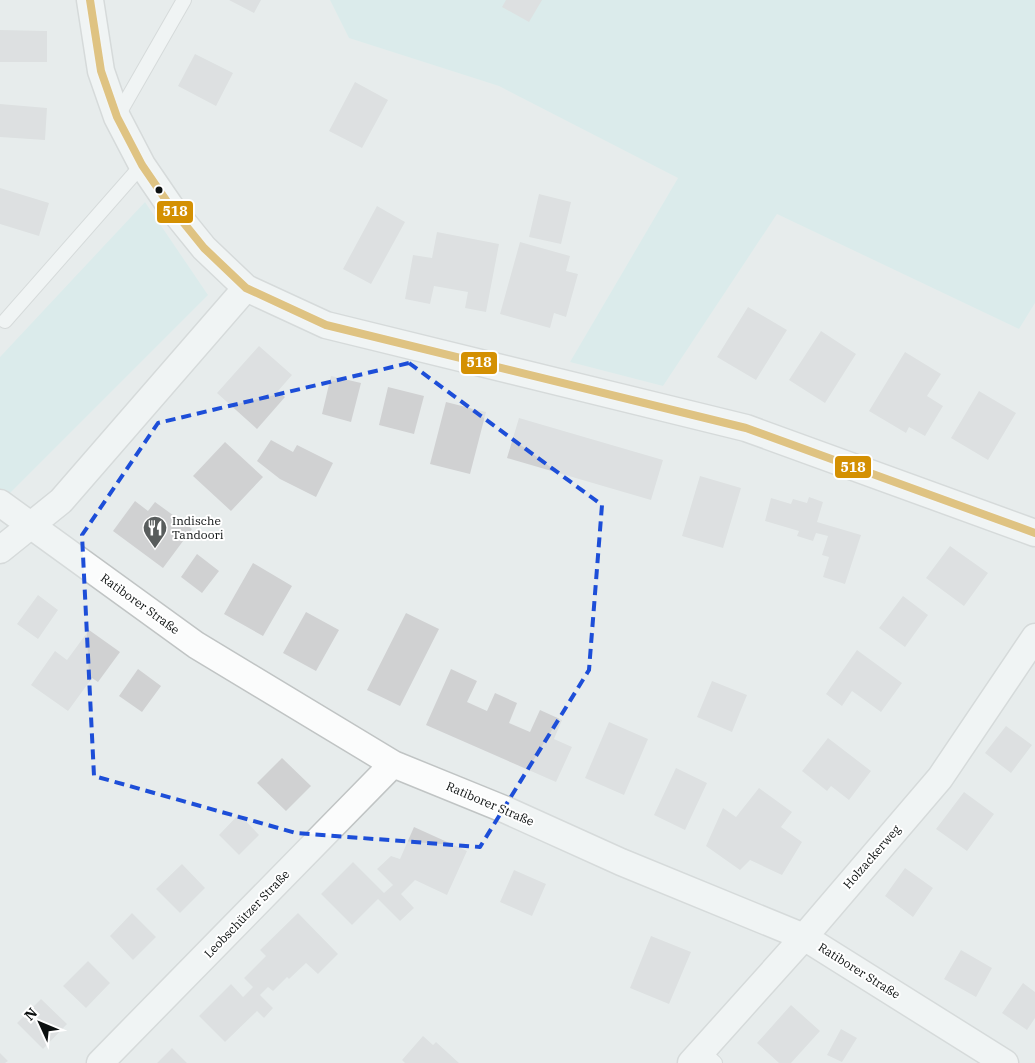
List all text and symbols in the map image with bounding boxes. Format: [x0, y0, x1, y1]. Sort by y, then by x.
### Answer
unlabelled marker [154, 185, 164, 195]
line badge: 518 [156, 200, 194, 224]
text: 518 [162, 202, 188, 220]
line badge: 518 [460, 351, 498, 375]
text: 518 [466, 353, 492, 371]
line badge: 518 [834, 455, 872, 479]
text: 518 [840, 458, 866, 476]
place label: Indische Tandoori [172, 513, 224, 542]
restaurant icon: Indische Tandoori [142, 515, 168, 549]
street label: Ratiborer Straße [98, 570, 183, 637]
street label: Ratiborer Straße [444, 778, 536, 829]
street label: Holzackerweg [840, 821, 904, 892]
street label: Leobschützer Straße [201, 867, 292, 961]
street label: Ratiborer Straße [816, 939, 903, 1002]
north arrow [15, 998, 65, 1048]
text: N [20, 1004, 41, 1024]

